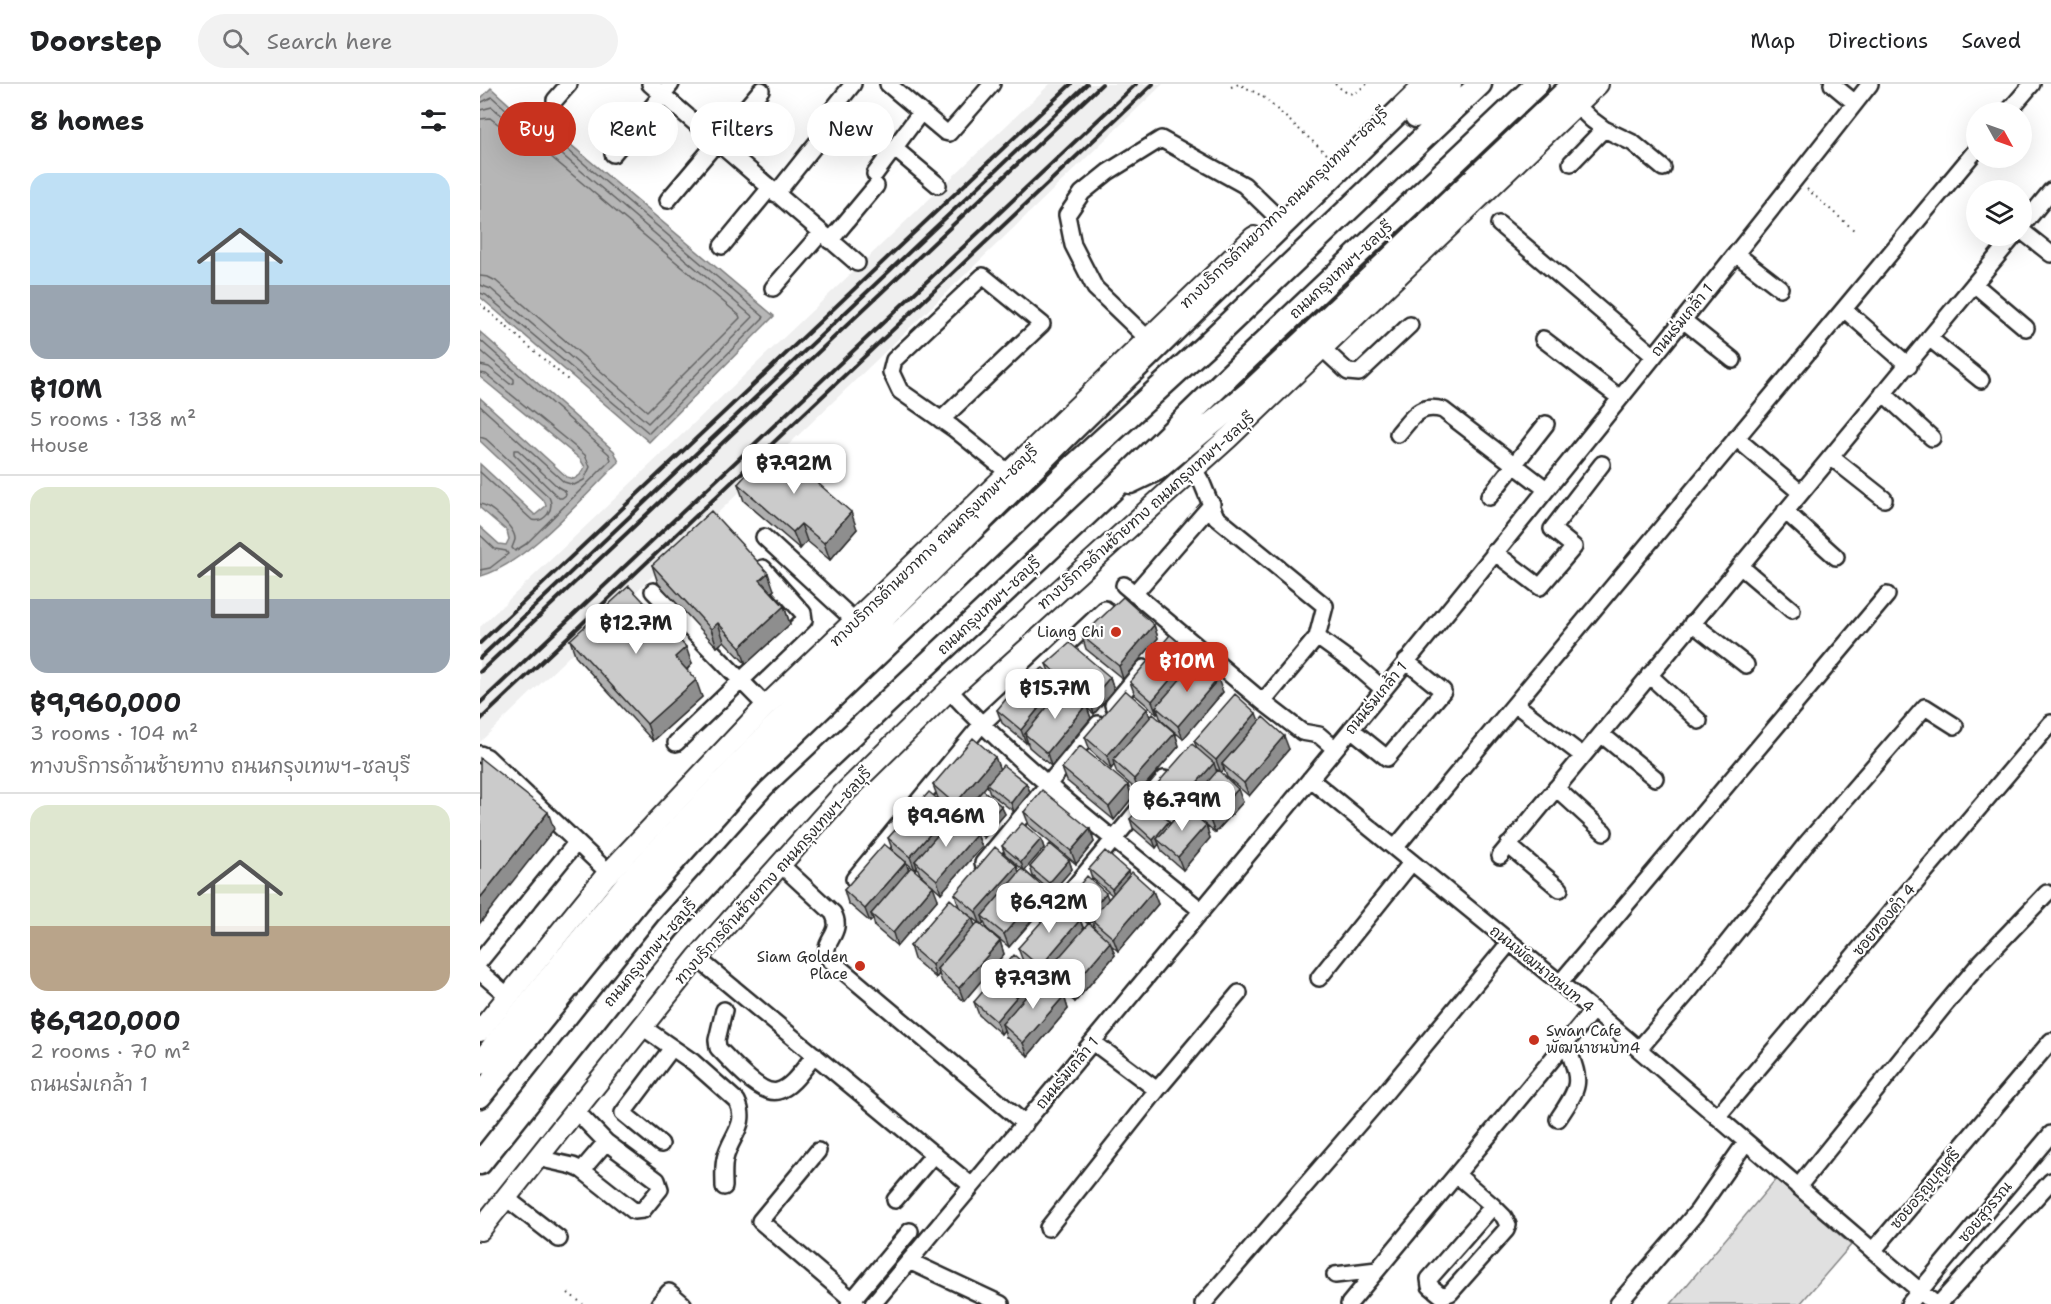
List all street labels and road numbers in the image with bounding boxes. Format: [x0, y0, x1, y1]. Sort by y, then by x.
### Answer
street label: ทางบริการด้านขวาทาง ถนนกรุงเทพฯ-ชลบุรี [1176, 104, 1392, 312]
street label: ถนนกรุงเทพฯ-ชลบุรี [1286, 218, 1396, 322]
street label: ถนนร่มเกล้า 1 [1646, 279, 1718, 361]
street label: ทางบริการด้านซ้ายทาง ถนนกรุงเทพฯ-ชลบุรี [1033, 408, 1260, 615]
street label: ทางบริการด้านขวาทาง ถนนกรุงเทพฯ-ชลบุรี [826, 442, 1042, 650]
street label: ถนนกรุงเทพฯ-ชลบุรี [934, 554, 1044, 658]
street label: ถนนร่มเกล้า 1 [1340, 657, 1412, 739]
street label: ทางบริการด้านซ้ายทาง ถนนกรุงเทพฯ-ชลบุรี [670, 763, 877, 989]
street label: ซอยทองคำ 4 [1848, 880, 1920, 960]
street label: ถนนกรุงเทพฯ-ชลบุรี [599, 895, 702, 1012]
street label: ถนนพัฒนาชนบท 4 [1486, 921, 1598, 1017]
street label: ถนนร่มเกล้า 1 [1031, 1033, 1103, 1113]
street label: ซอยอรุญบุญศรี [1885, 1144, 1966, 1234]
street label: ซอยสุวรรณ [1953, 1177, 2017, 1248]

